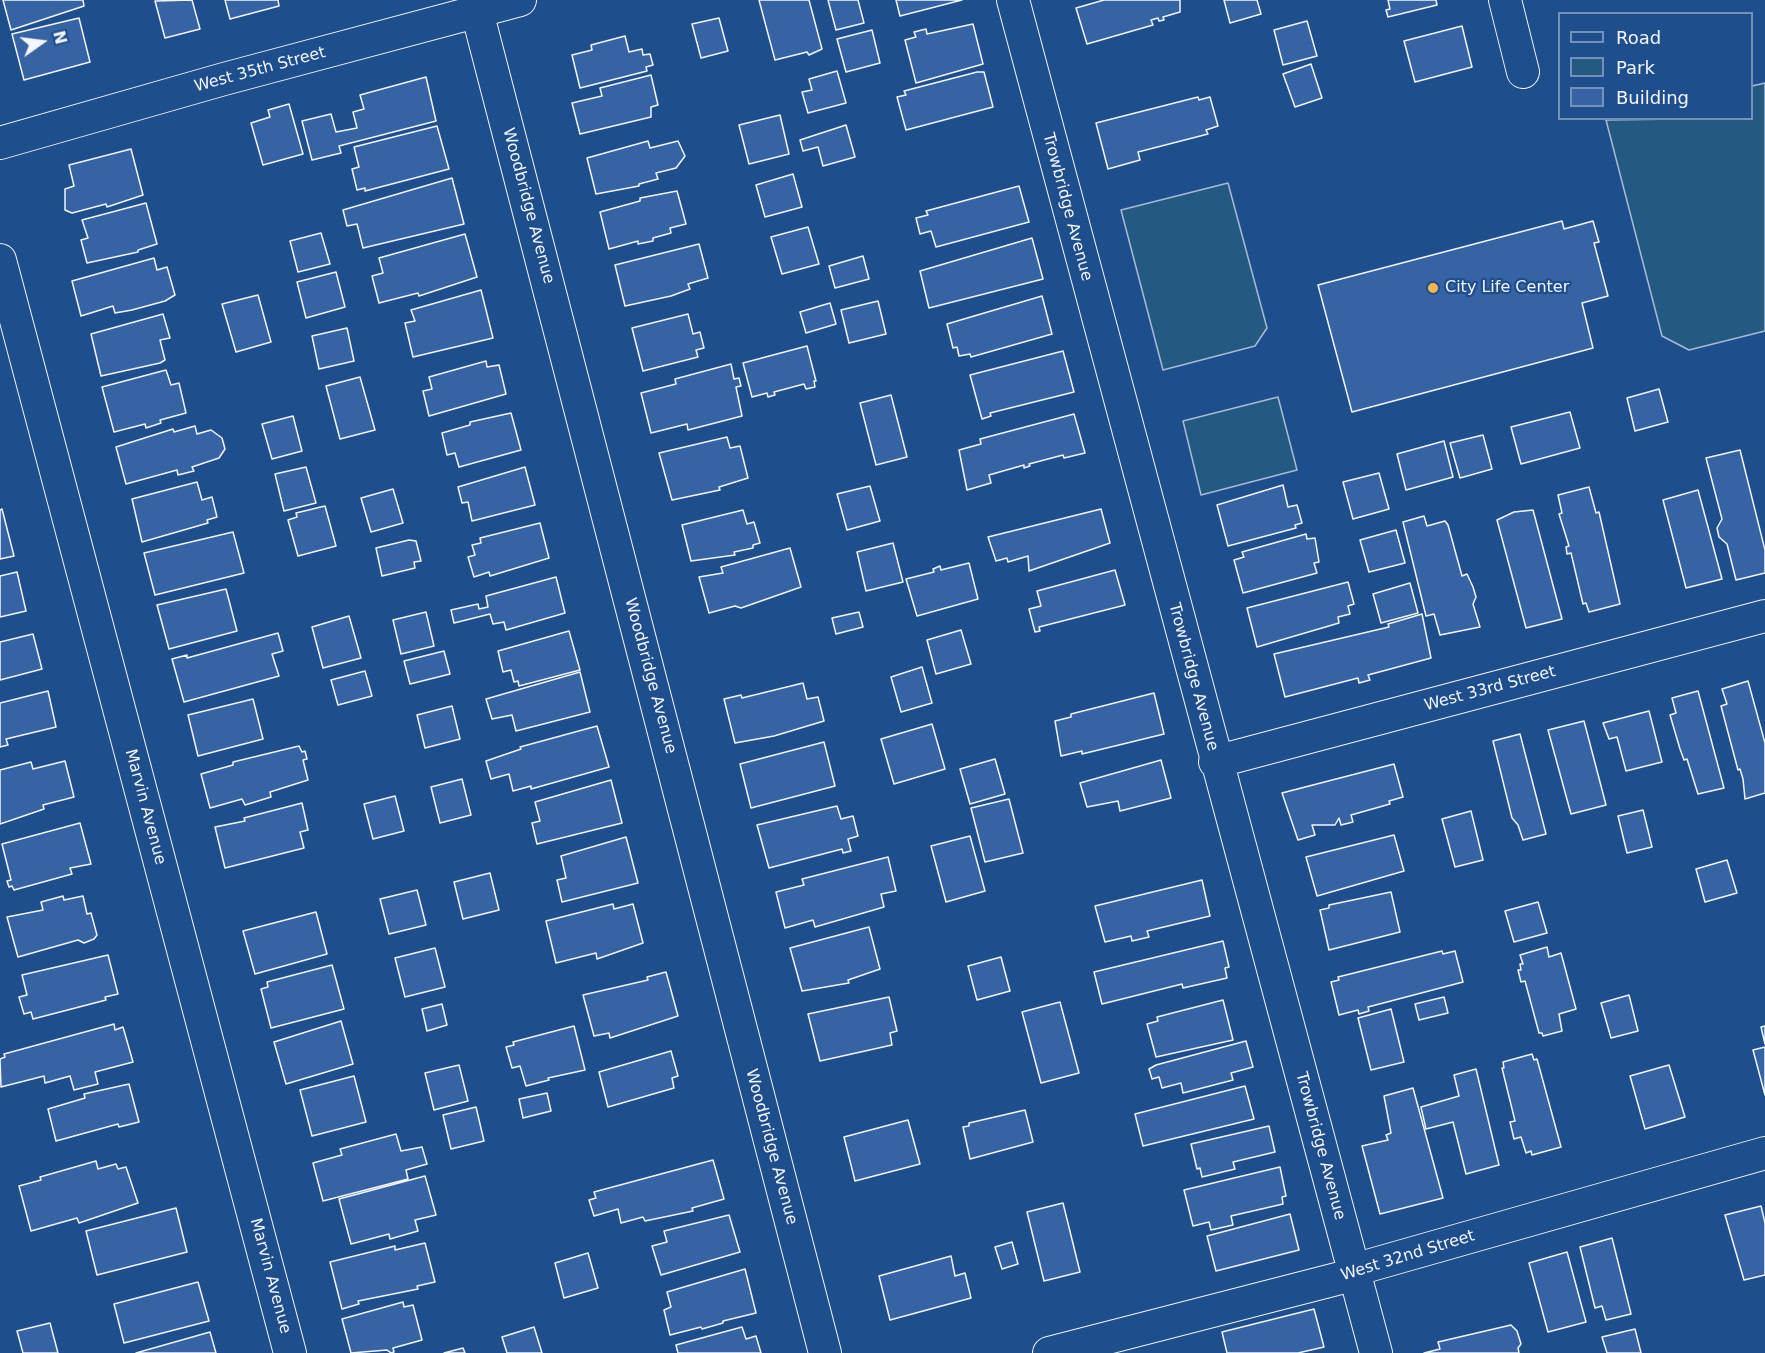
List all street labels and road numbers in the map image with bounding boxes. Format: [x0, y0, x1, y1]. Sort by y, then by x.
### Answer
street label: West 35th Street [192, 43, 328, 97]
street label: Woodbridge Avenue [498, 126, 558, 286]
street label: Trowbridge Avenue [1038, 131, 1096, 283]
street label: Woodbridge Avenue [620, 596, 680, 756]
street label: Trowbridge Avenue [1164, 601, 1222, 753]
street label: West 33rd Street [1422, 662, 1558, 716]
street label: Marvin Avenue [120, 747, 170, 867]
street label: Woodbridge Avenue [741, 1067, 801, 1227]
street label: Trowbridge Avenue [1291, 1070, 1349, 1222]
street label: Marvin Avenue [245, 1216, 295, 1336]
street label: West 32nd Street [1339, 1227, 1477, 1285]

